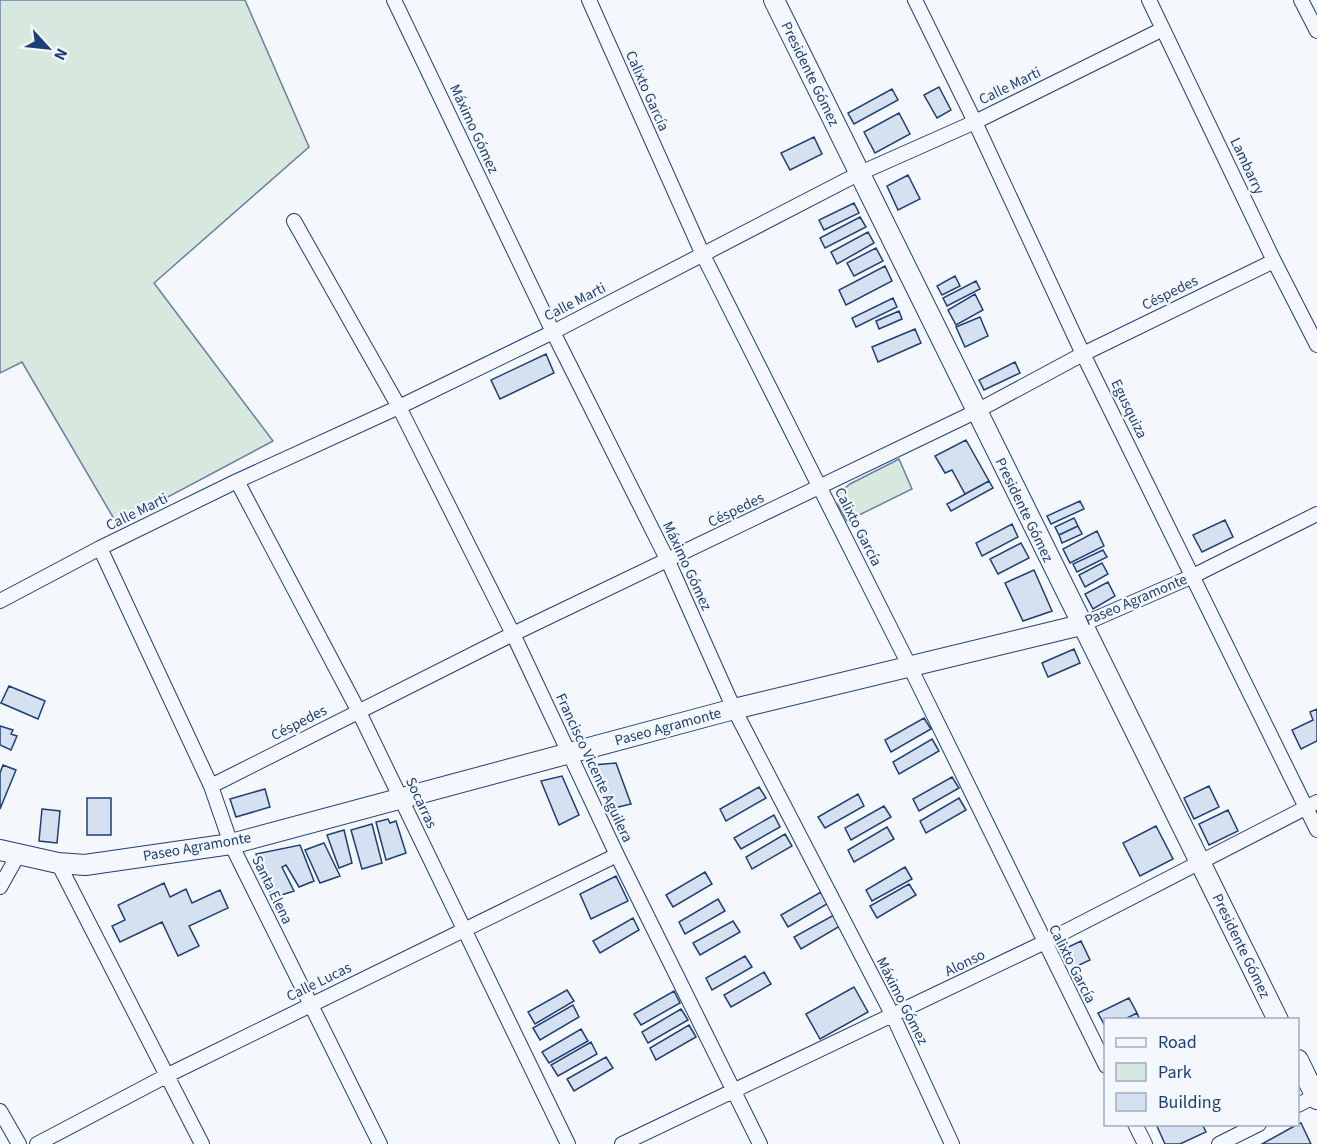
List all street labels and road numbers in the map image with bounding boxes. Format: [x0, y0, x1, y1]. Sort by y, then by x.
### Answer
street label: Presidente Gómez [776, 18, 844, 130]
street label: Calixto García [620, 47, 674, 135]
street label: Calle Marti [975, 62, 1045, 110]
street label: Máximo Gómez [444, 81, 504, 177]
street label: Lambarry [1225, 134, 1269, 198]
street label: Céspedes [1138, 270, 1202, 316]
street label: Calle Marti [541, 278, 609, 326]
street label: Egusquiza [1106, 376, 1152, 442]
street label: Presidente Gómez [990, 454, 1058, 566]
street label: Calixto García [829, 484, 887, 570]
street label: Céspedes [704, 487, 768, 533]
street label: Calle Marti [102, 488, 172, 536]
street label: Máximo Gómez [657, 518, 717, 614]
street label: Paseo Agramonte [1082, 569, 1190, 631]
street label: Francisco Vicente Aguilera [550, 690, 638, 846]
street label: Céspedes [267, 700, 331, 746]
street label: Paseo Agramonte [612, 703, 724, 751]
street label: Socarras [400, 774, 442, 832]
street label: Paseo Agramonte [141, 827, 253, 867]
street label: Santa Elena [246, 852, 298, 928]
street label: Presidente Gómez [1207, 890, 1275, 1002]
street label: Calixto García [1043, 921, 1101, 1007]
street label: Alonso [941, 944, 989, 982]
street label: Máximo Gómez [871, 953, 933, 1049]
street label: Calle Lucas [283, 957, 355, 1007]

